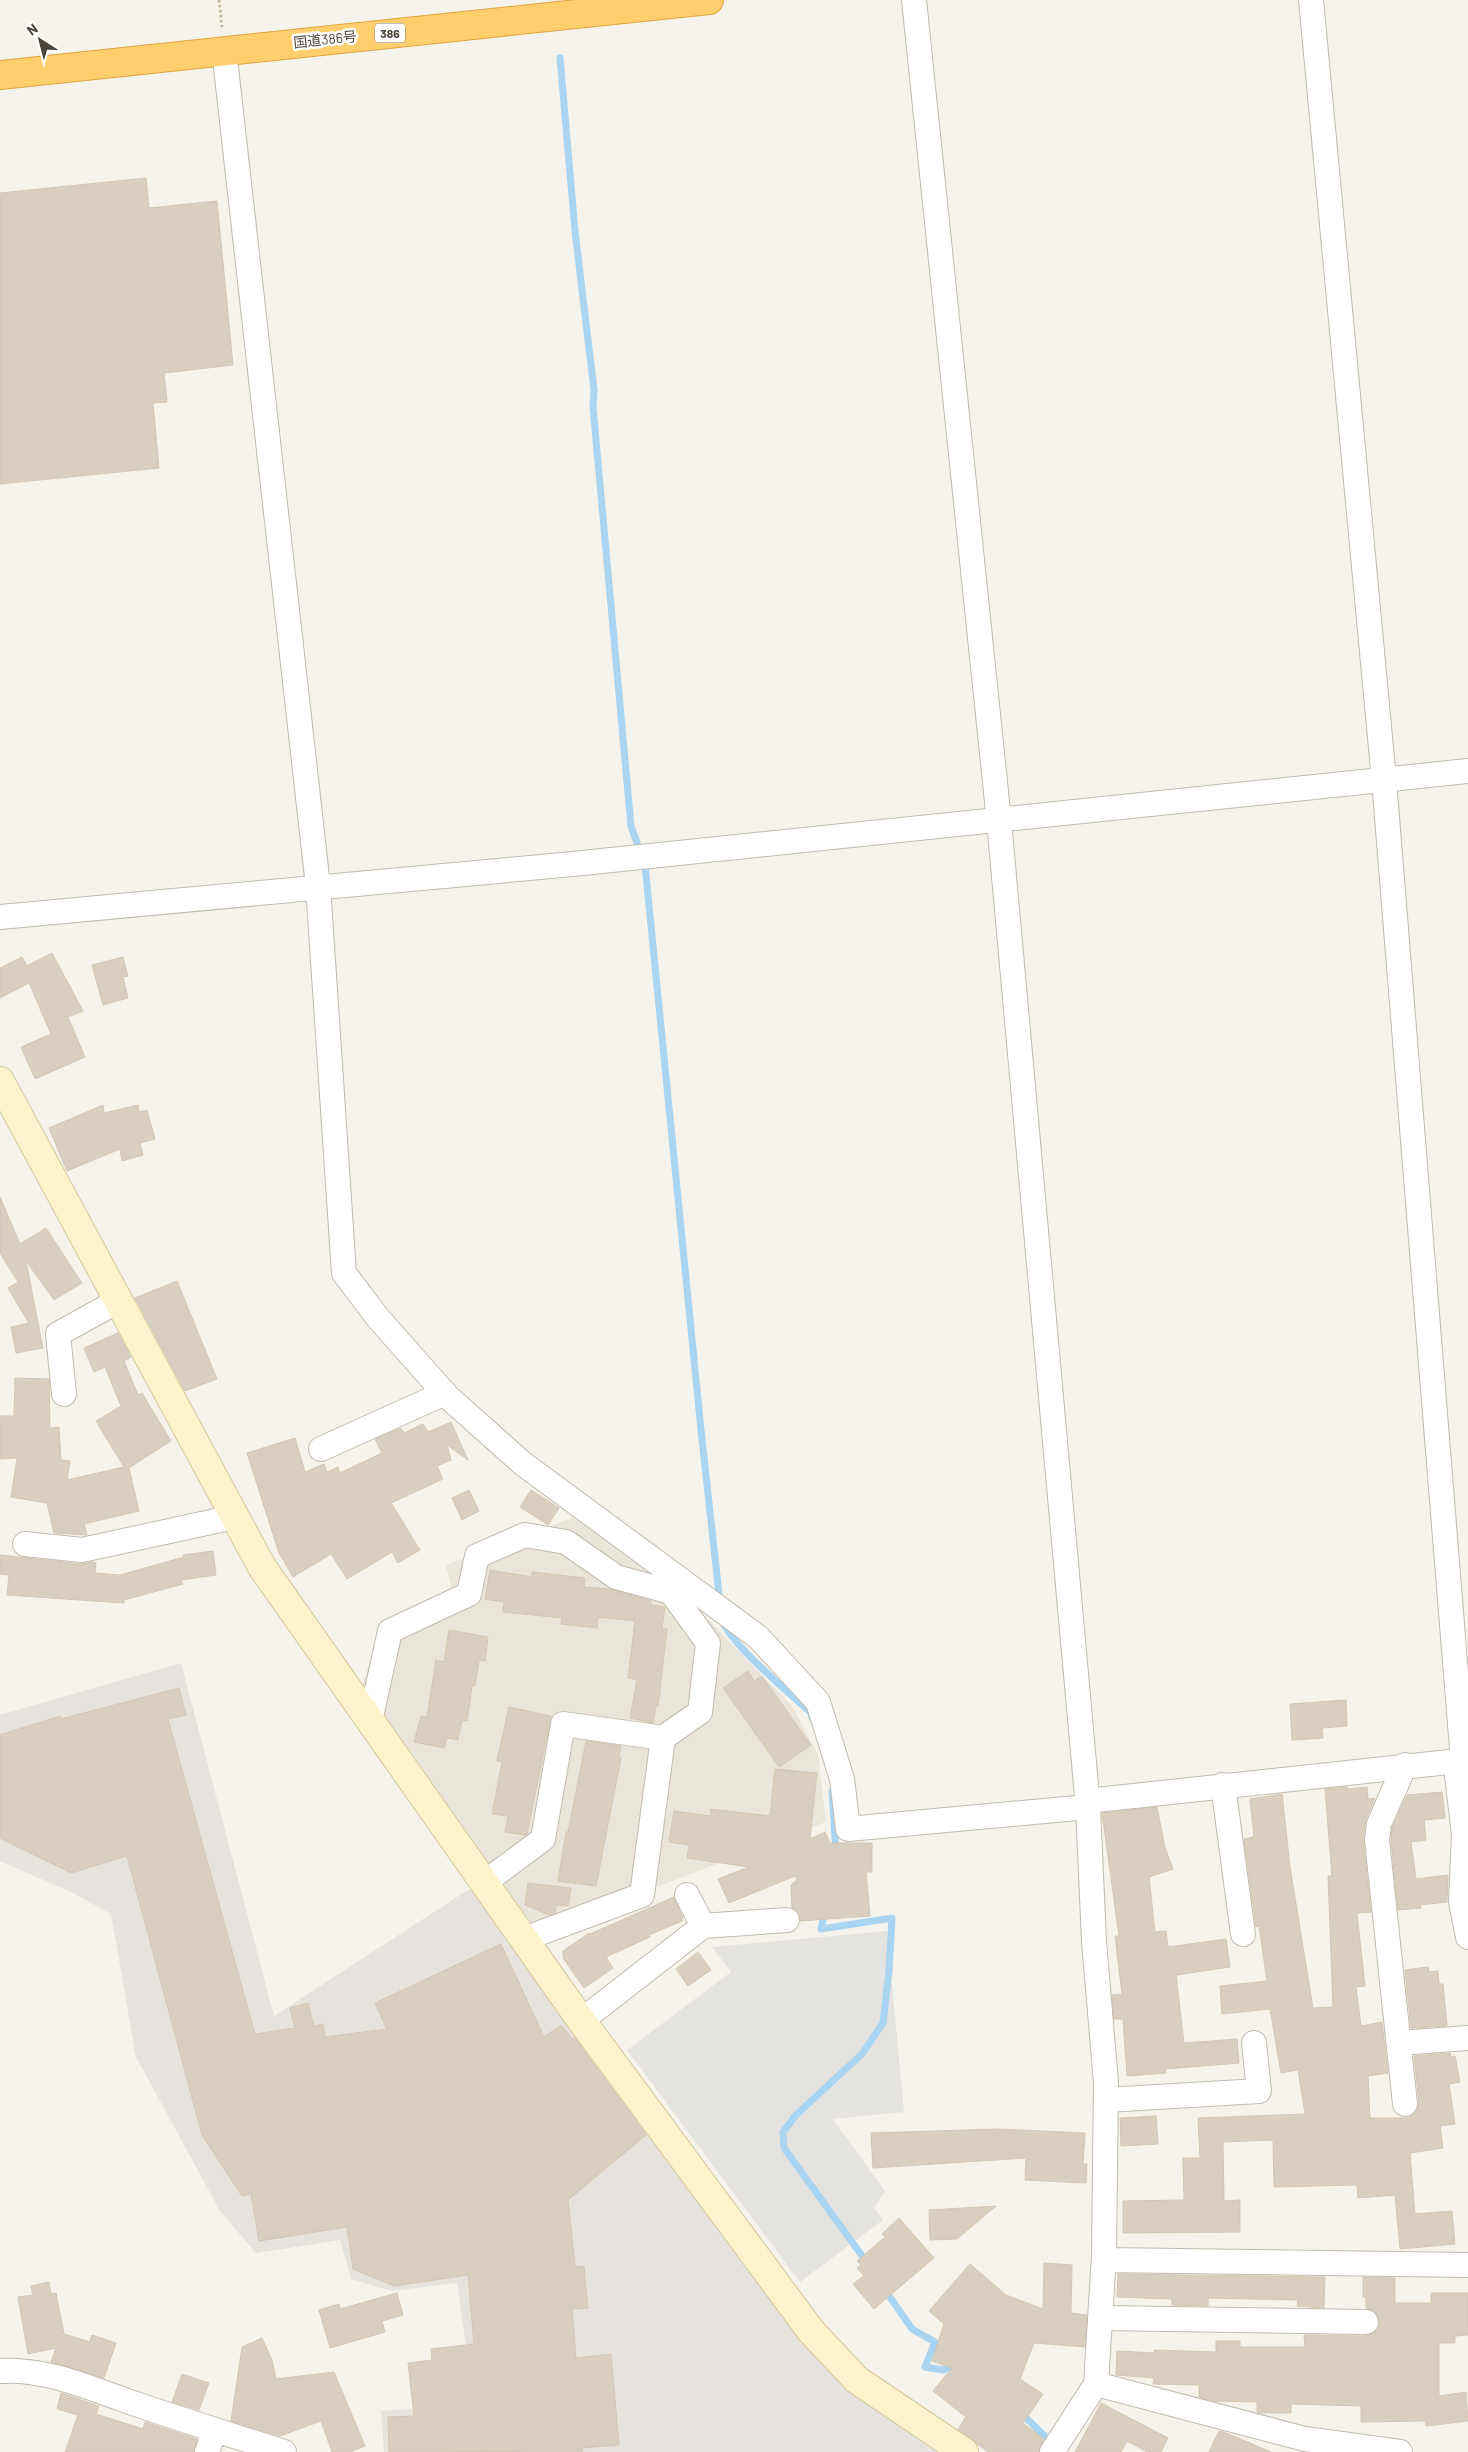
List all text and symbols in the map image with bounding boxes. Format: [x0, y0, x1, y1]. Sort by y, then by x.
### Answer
north arrow [15, 15, 65, 65]
text: N [23, 19, 41, 39]
road number: 386 [375, 23, 405, 42]
street label: 国道386号 [292, 27, 358, 51]

